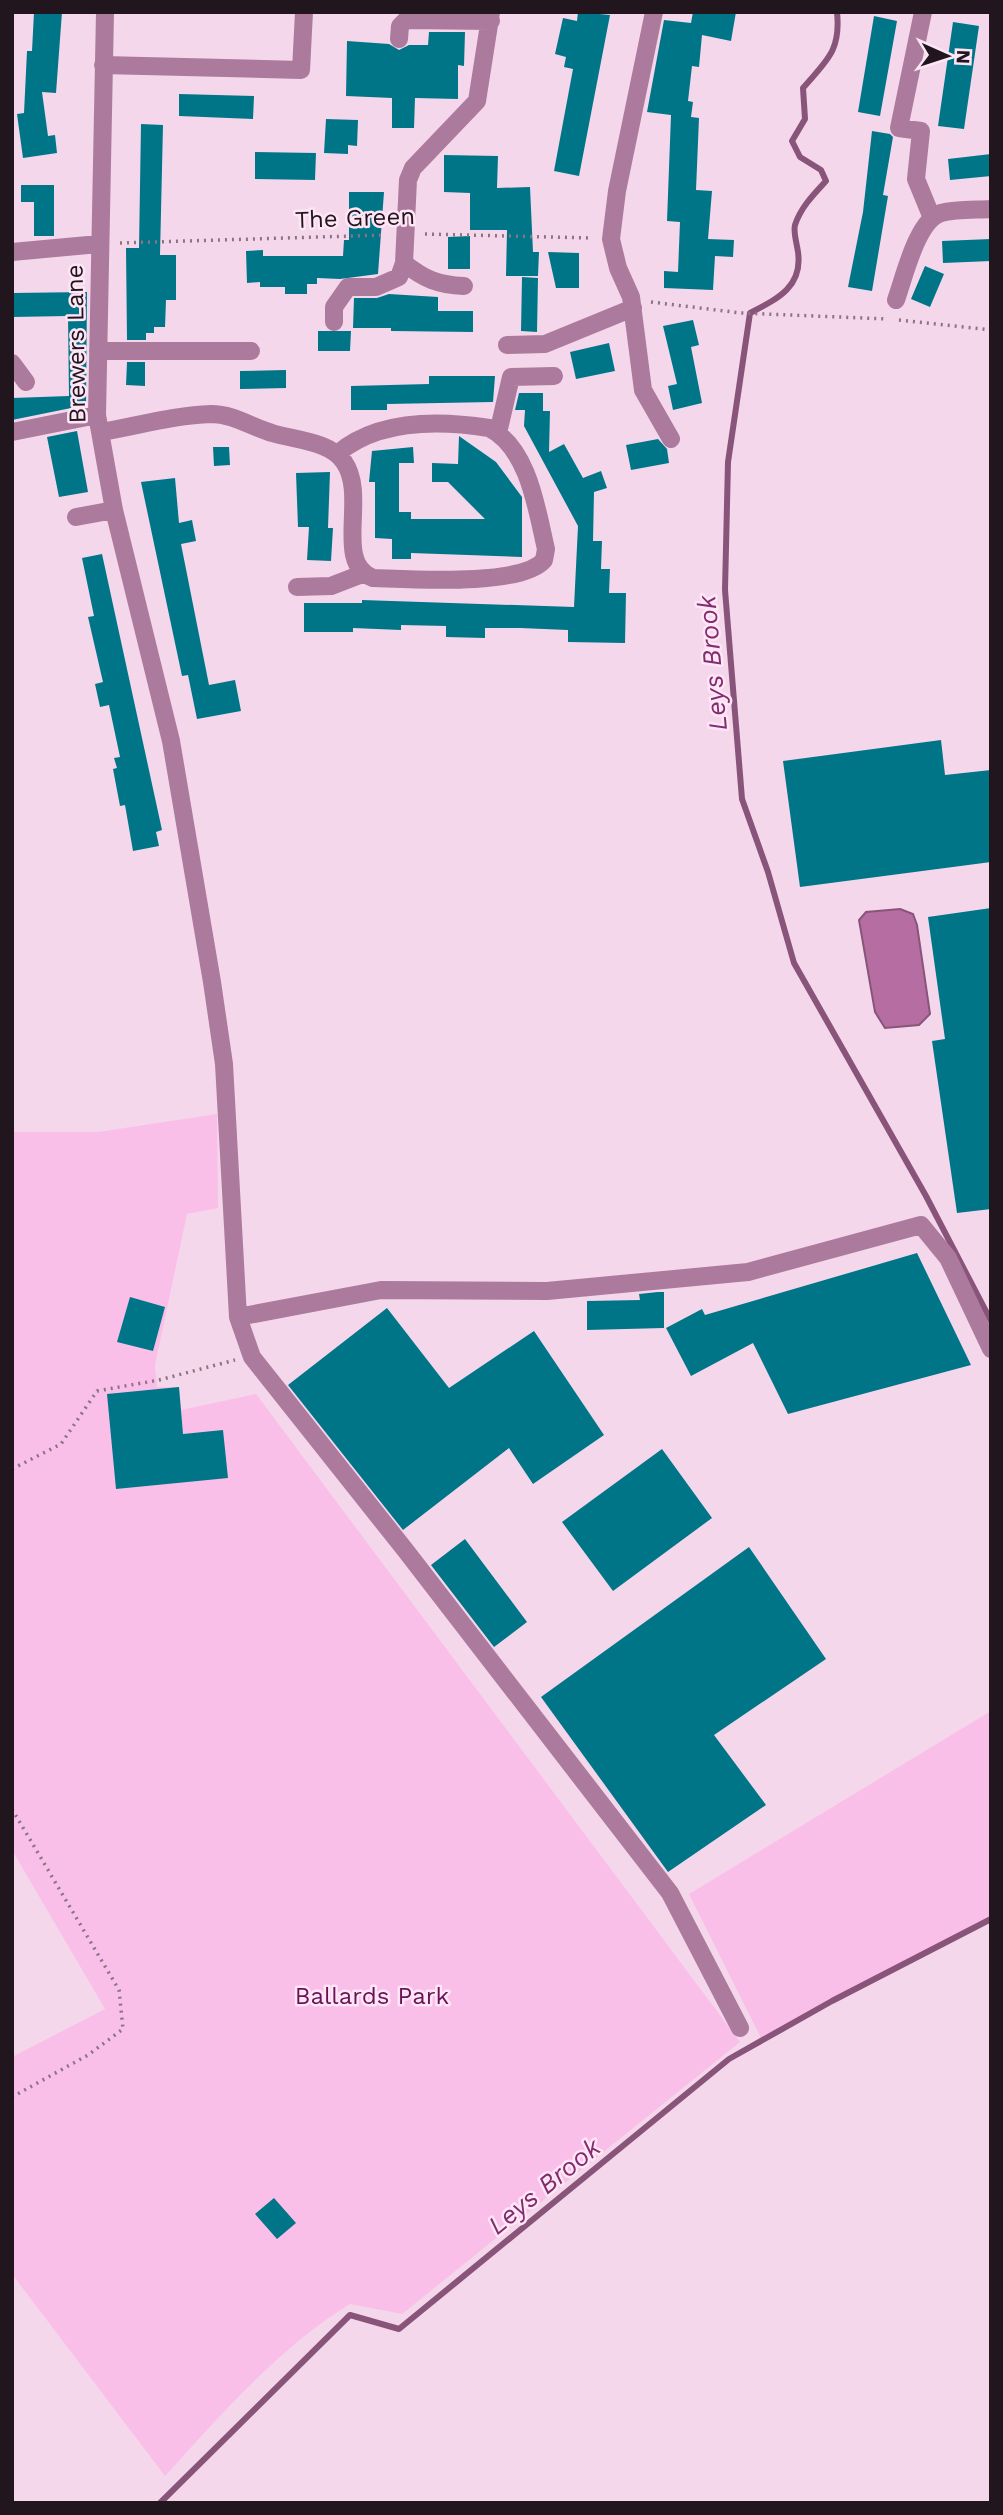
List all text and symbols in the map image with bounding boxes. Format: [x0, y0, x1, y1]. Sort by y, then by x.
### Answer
north arrow [912, 21, 982, 91]
text: N [952, 49, 975, 65]
street label: The Green [294, 202, 416, 234]
street label: Brewers Lane [61, 264, 91, 424]
water label: Leys Brook [691, 593, 733, 732]
park label: Ballards Park [295, 1982, 450, 2010]
water label: Leys Brook [482, 2131, 607, 2240]

